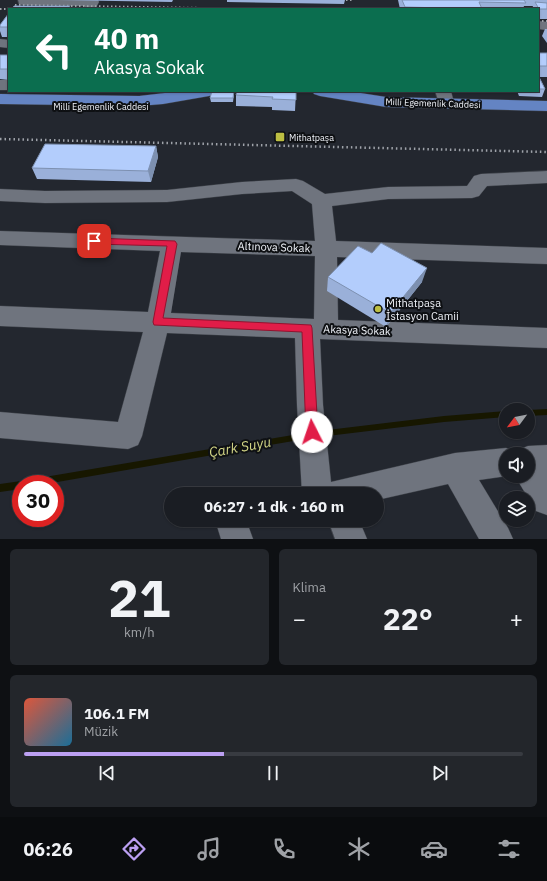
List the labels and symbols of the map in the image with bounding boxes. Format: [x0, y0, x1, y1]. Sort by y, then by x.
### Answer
street label: Milli Egemenlik Caddesi [385, 96, 481, 110]
street label: Milli Egemenlik Caddesi [53, 101, 149, 112]
marker: Mithatpaşa [274, 131, 286, 143]
place label: Mithatpaşa [289, 132, 334, 143]
pin [77, 224, 111, 258]
street label: Altınova Sokak [237, 239, 311, 255]
place label: Mithatpaşa İstasyon Camii [386, 296, 459, 323]
marker: Mithatpaşa İstasyon Camii [373, 304, 383, 314]
street label: Akasya Sokak [323, 322, 391, 338]
north arrow [499, 403, 535, 439]
position arrow [291, 411, 333, 453]
water label: Çark Suyu [208, 433, 273, 461]
speed limit sign: 30 [12, 475, 64, 527]

